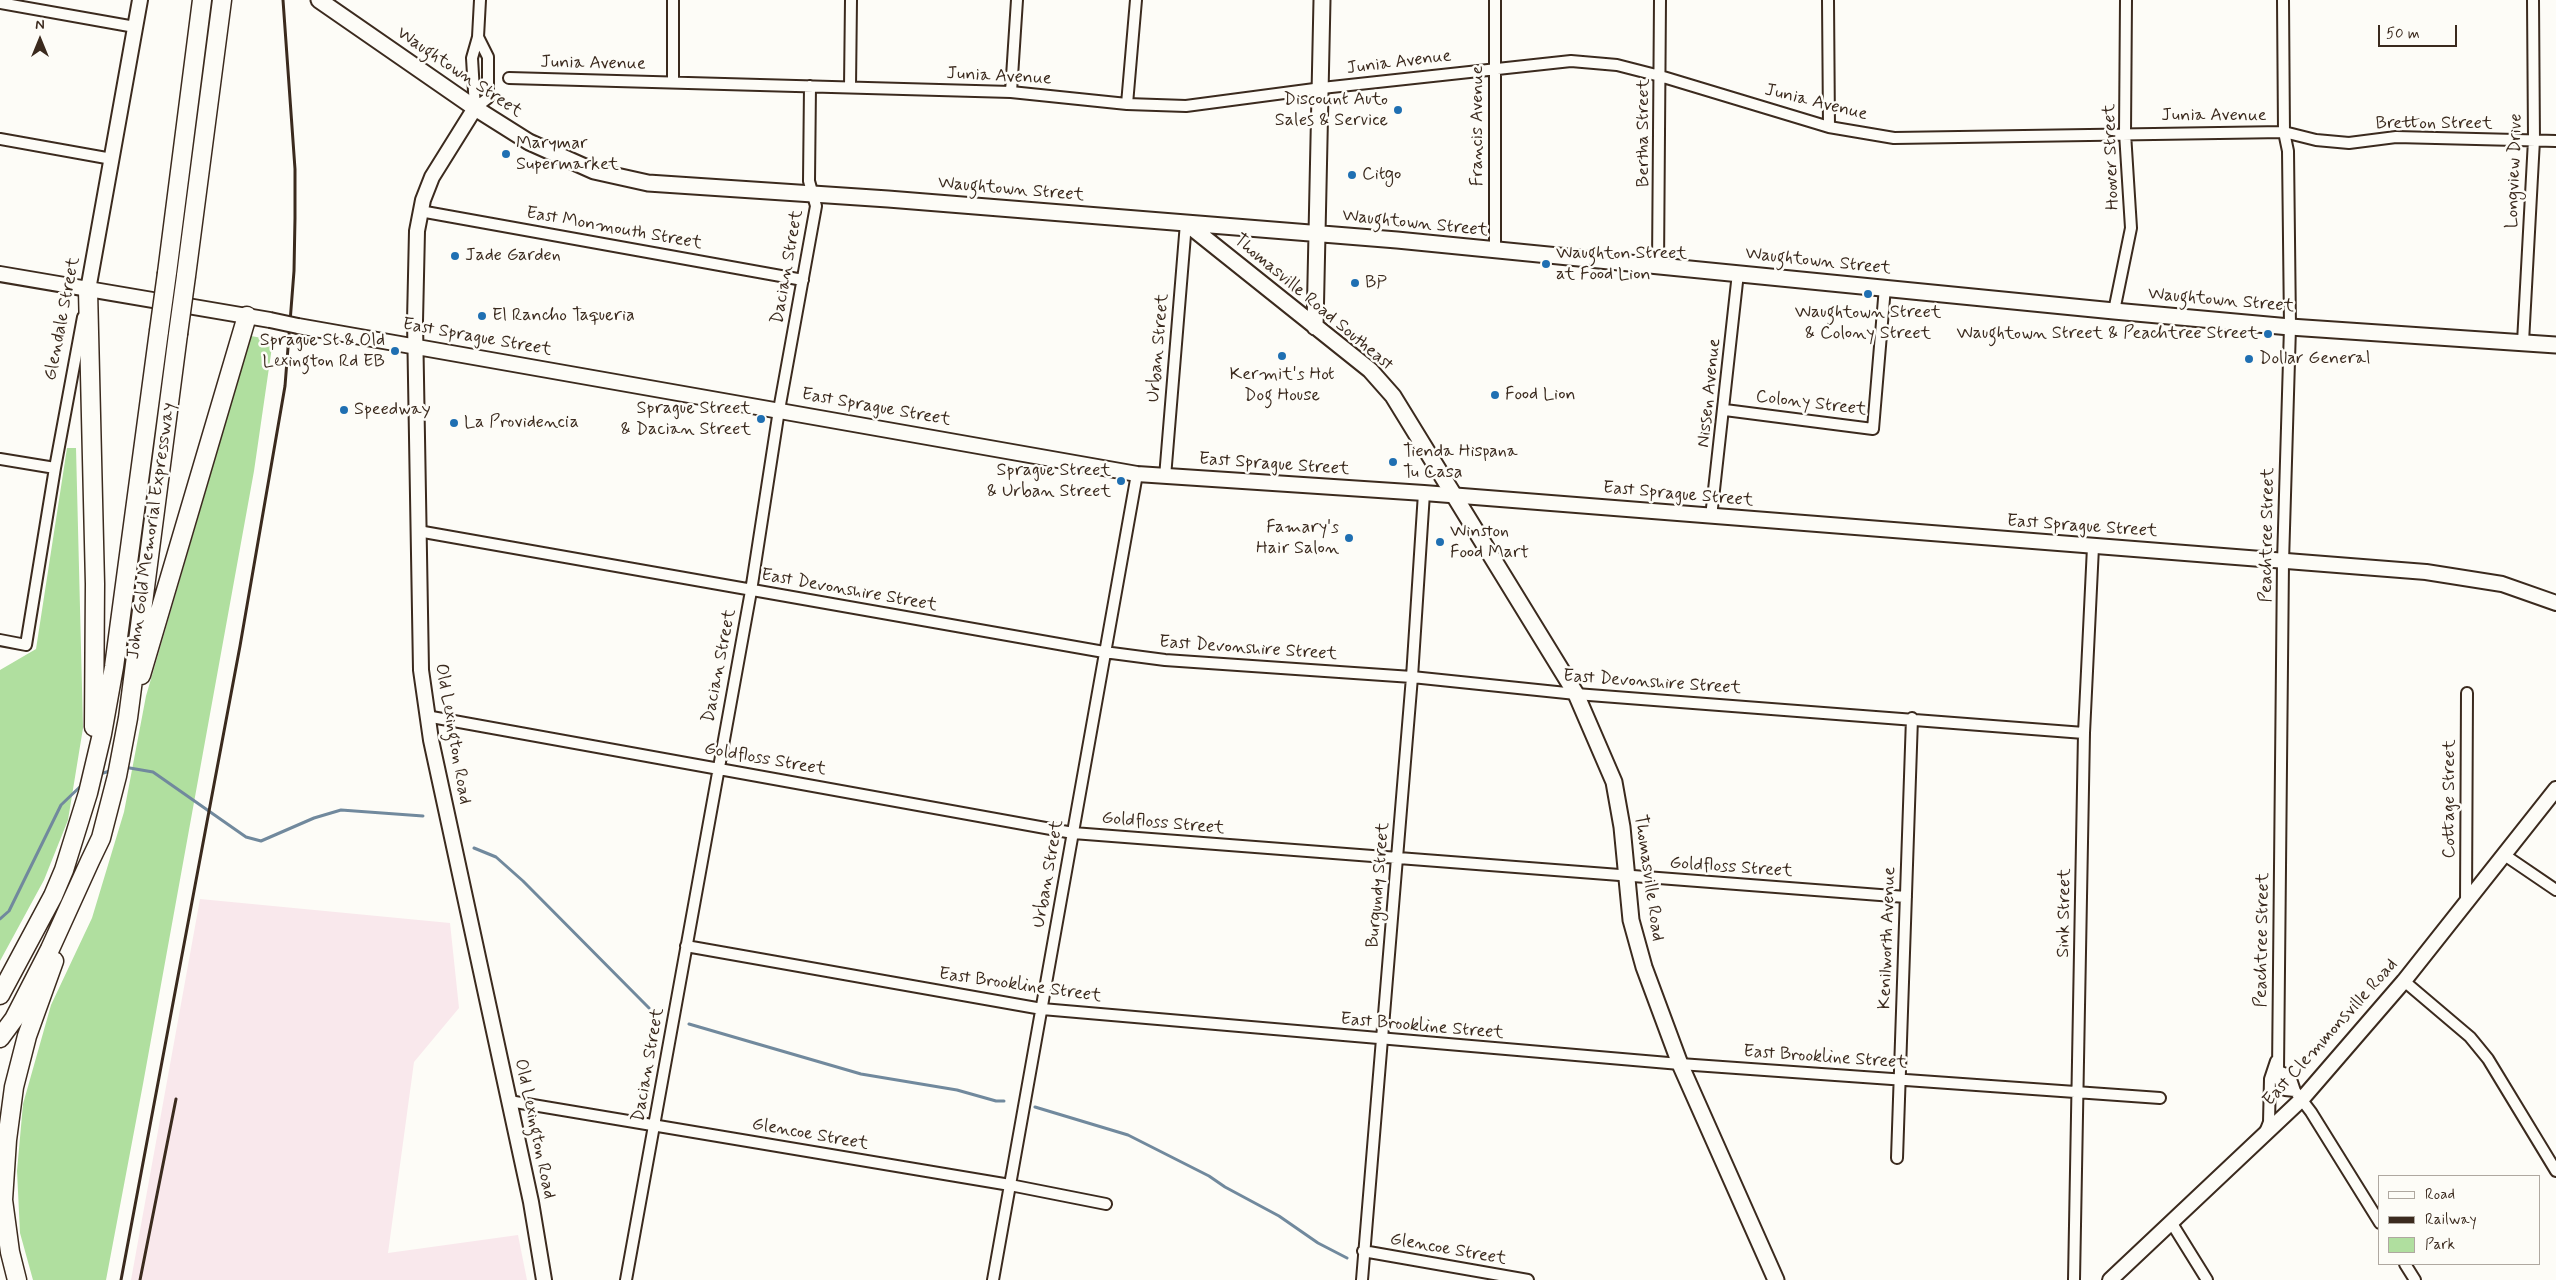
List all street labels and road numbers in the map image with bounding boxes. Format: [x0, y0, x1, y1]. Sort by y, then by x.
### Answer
street label: Waughtown Street [392, 23, 526, 123]
street label: Junia Avenue [1345, 46, 1453, 80]
street label: Junia Avenue [540, 52, 646, 76]
street label: Junia Avenue [946, 63, 1052, 91]
street label: Francis Avenue [1467, 66, 1489, 186]
street label: Bertha Street [1633, 79, 1655, 187]
street label: Junia Avenue [1762, 80, 1870, 126]
street label: Hoover Street [2099, 104, 2125, 210]
street label: Junia Avenue [2161, 105, 2267, 127]
street label: Bretton Street [2376, 113, 2492, 135]
street label: Longview Drive [2502, 113, 2528, 229]
street label: Waughtown Street [937, 173, 1085, 207]
street label: East Monmouth Street [524, 203, 704, 255]
street label: Waughtown Street [1341, 206, 1489, 242]
street label: Dacian Street [767, 208, 809, 326]
street label: Thomasville Road Southeast [1229, 230, 1397, 376]
street label: Waughtown Street [1744, 244, 1892, 280]
street label: Glendale Street [40, 255, 86, 383]
street label: Waughtown Street [2147, 284, 2295, 318]
street label: Urban Street [1143, 293, 1175, 403]
street label: East Sprague Street [401, 314, 553, 362]
street label: Nissen Avenue [1694, 337, 1726, 449]
street label: East Sprague Street [800, 384, 952, 432]
street label: Colony Street [1754, 387, 1868, 421]
street label: John Gold Memorial Expressway [123, 401, 181, 661]
street label: East Sprague Street [1198, 449, 1350, 481]
street label: Peachtree Street [2256, 467, 2280, 603]
street label: East Sprague Street [1602, 478, 1754, 512]
street label: East Sprague Street [2006, 511, 2158, 543]
street label: East Devonshire Street [759, 565, 939, 617]
street label: Dacian Street [698, 607, 742, 725]
street label: East Devonshire Street [1158, 632, 1338, 666]
street label: Old Lexington Road [429, 662, 475, 806]
street label: East Devonshire Street [1562, 666, 1742, 700]
street label: Goldfloss Street [702, 739, 828, 781]
street label: Cottage Street [2439, 740, 2461, 858]
street label: Goldfloss Street [1101, 808, 1225, 840]
street label: Thomasville Road [1628, 813, 1668, 943]
street label: Urban Street [1029, 818, 1069, 930]
street label: Burgundy Street [1363, 821, 1395, 949]
street label: Goldfloss Street [1669, 853, 1793, 883]
street label: Kenilworth Avenue [1875, 866, 1901, 1010]
street label: Sink Street [2053, 868, 2077, 958]
street label: Peachtree Street [2251, 872, 2275, 1008]
street label: East Clemmonsville Road [2259, 955, 2403, 1111]
street label: East Brookline Street [937, 964, 1103, 1008]
street label: Dacian Street [628, 1006, 670, 1124]
street label: East Brookline Street [1339, 1009, 1505, 1045]
street label: East Brookline Street [1742, 1042, 1908, 1074]
street label: Old Lexington Road [509, 1057, 559, 1201]
street label: Glencoe Street [750, 1114, 870, 1156]
street label: Glencoe Street [1388, 1229, 1508, 1271]

